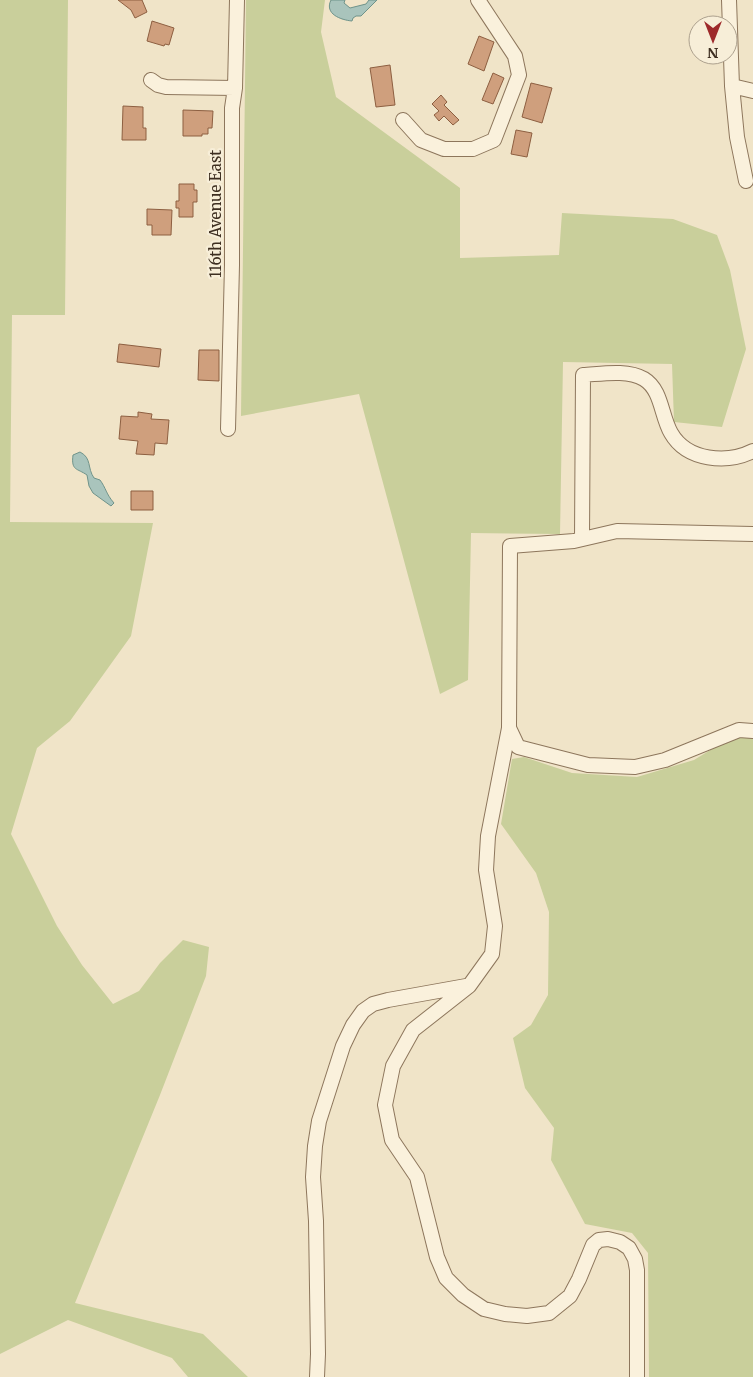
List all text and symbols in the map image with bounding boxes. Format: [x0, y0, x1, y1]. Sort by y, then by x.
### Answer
north arrow [688, 15, 738, 65]
text: N [707, 44, 719, 62]
street label: 116th Avenue East [206, 150, 225, 278]

